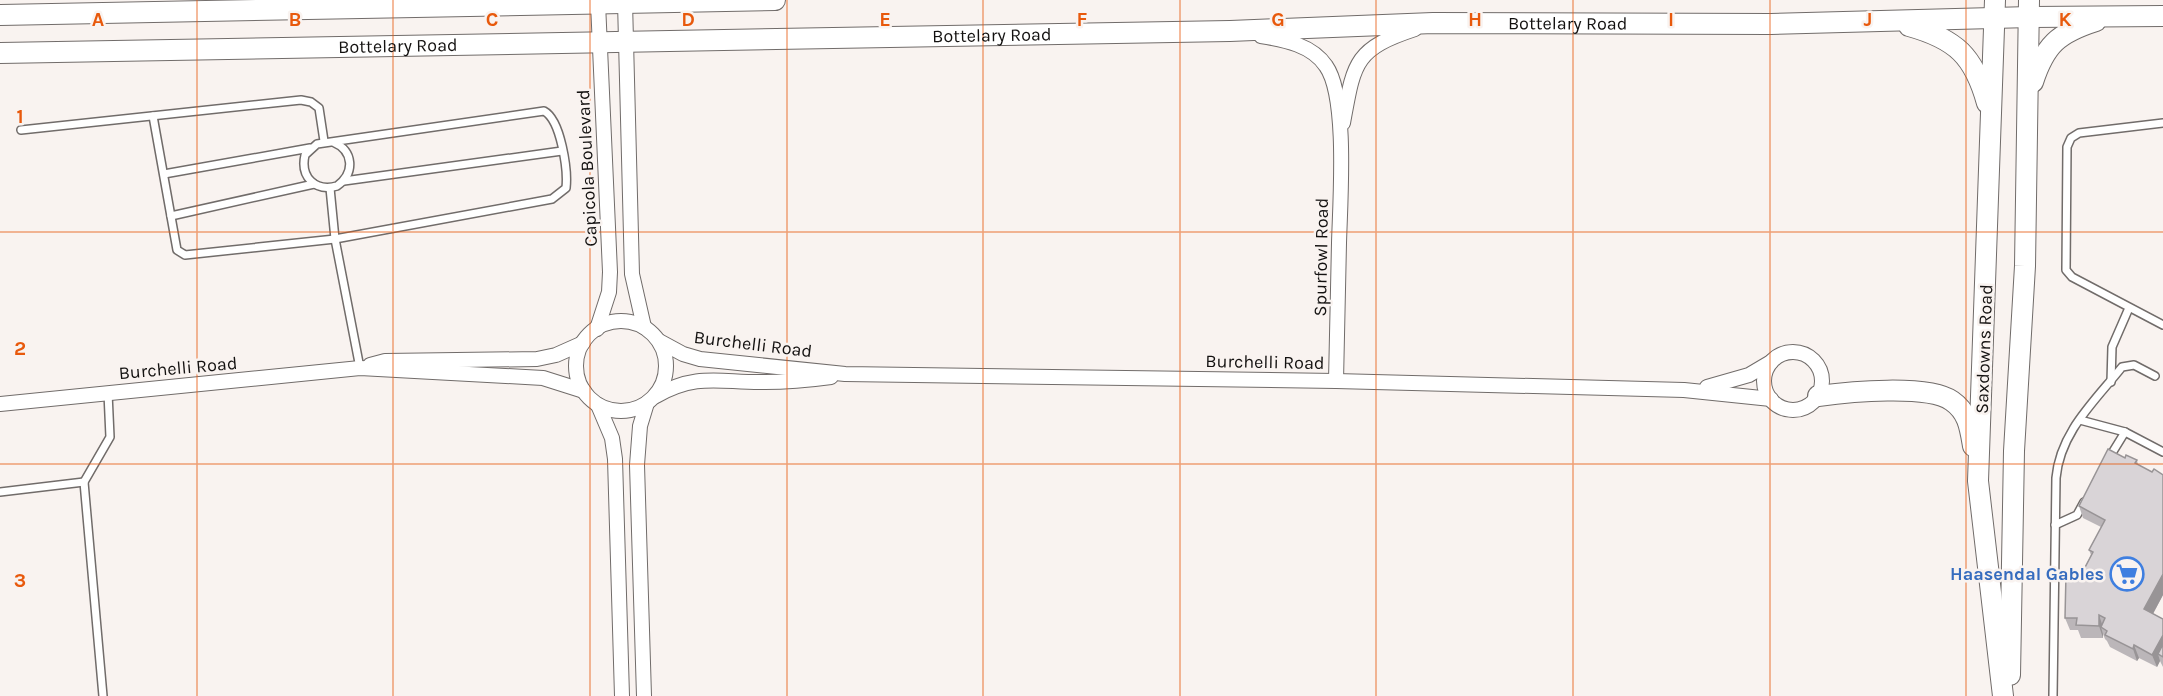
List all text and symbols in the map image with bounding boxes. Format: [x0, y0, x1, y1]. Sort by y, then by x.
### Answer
text: A [92, 8, 105, 31]
text: B [289, 8, 301, 31]
text: C [486, 8, 498, 31]
text: D [681, 8, 695, 31]
text: E [879, 8, 891, 31]
text: F [1077, 8, 1088, 31]
text: G [1271, 8, 1285, 31]
text: H [1468, 8, 1482, 31]
text: I [1668, 8, 1674, 31]
text: J [1864, 8, 1872, 31]
text: K [2058, 8, 2072, 31]
street label: Bottelary Road [1508, 12, 1627, 35]
street label: Bottelary Road [932, 23, 1052, 47]
street label: Bottelary Road [338, 34, 458, 58]
street label: Capicola Boulevard [572, 89, 602, 247]
text: 1 [16, 105, 24, 128]
street label: Spurfowl Road [1309, 198, 1333, 316]
street label: Saxdowns Road [1971, 284, 1997, 414]
street label: Burchelli Road [693, 326, 813, 362]
text: 2 [14, 337, 26, 360]
street label: Burchelli Road [1205, 350, 1325, 374]
street label: Burchelli Road [118, 352, 238, 384]
supermarket icon: Haasendal Gables [2109, 556, 2145, 592]
place label: Haasendal Gables [1950, 563, 2104, 585]
text: 3 [14, 569, 26, 592]

